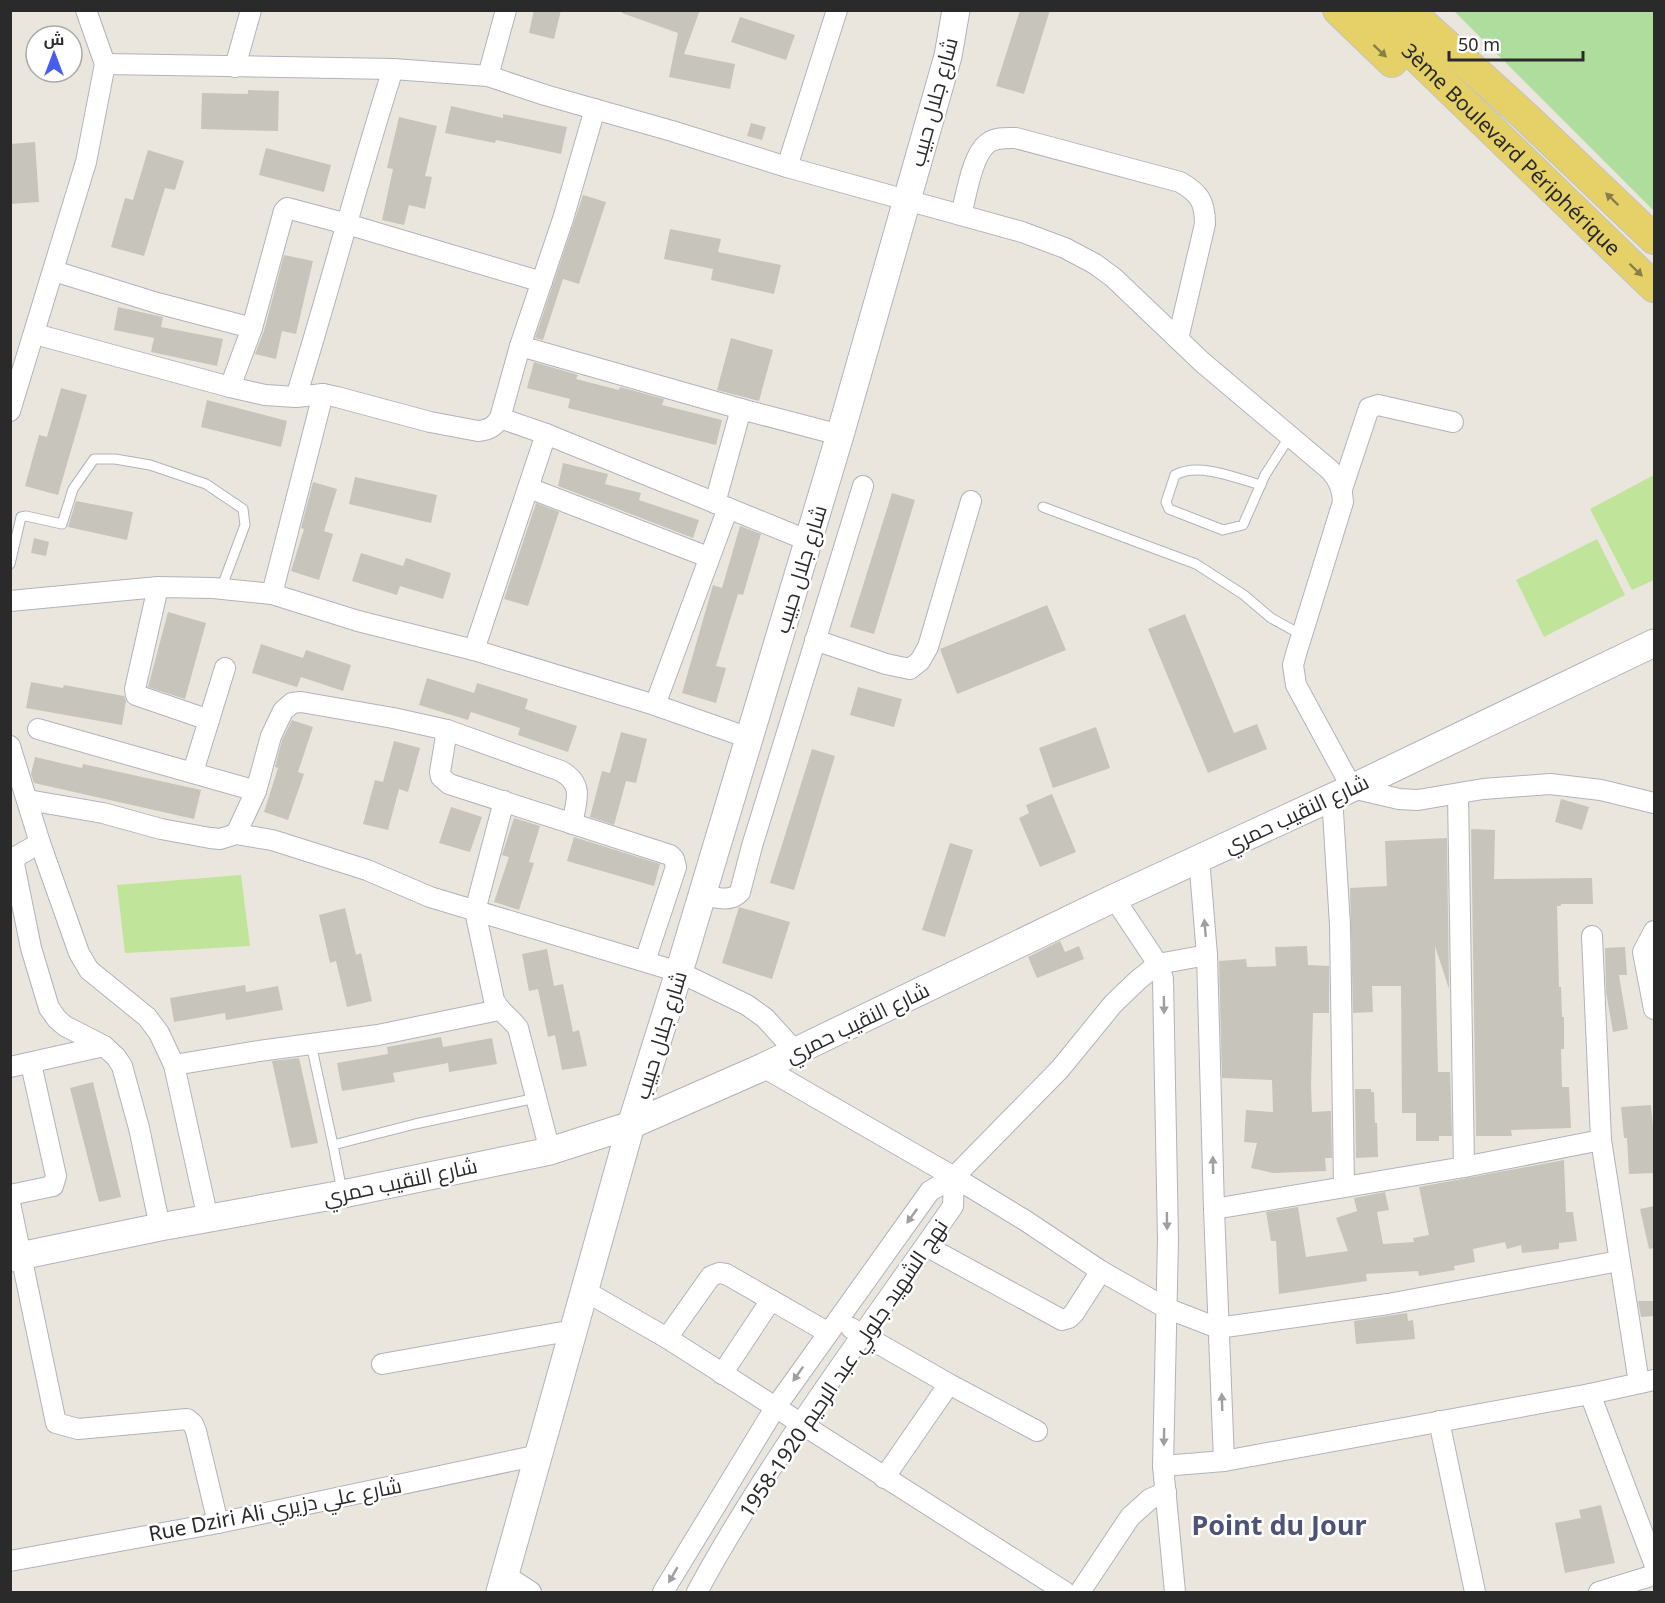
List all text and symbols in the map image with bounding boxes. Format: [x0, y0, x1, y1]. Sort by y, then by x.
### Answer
north arrow [24, 24, 84, 84]
scale bar [1449, 24, 1582, 62]
text: ش [44, 28, 64, 50]
text: 50 m [1458, 32, 1500, 56]
street label: شارع جلال حبيب [902, 34, 965, 170]
street label: 3ème Boulevard Périphérique [1396, 37, 1627, 262]
one-way arrow [1372, 44, 1387, 57]
one-way arrow [1605, 193, 1620, 206]
one-way arrow [1629, 263, 1644, 277]
street label: شارع جلال حبيب [767, 502, 834, 637]
street label: شارع النقيب حمري [1219, 767, 1374, 862]
one-way arrow [1200, 919, 1210, 938]
street label: شارع جلال حبيب [627, 968, 694, 1103]
street label: شارع النقيب حمري [780, 975, 935, 1072]
one-way arrow [1159, 996, 1169, 1015]
street label: شارع النقيب حمري [320, 1151, 480, 1214]
one-way arrow [1208, 1156, 1218, 1175]
one-way arrow [906, 1207, 918, 1223]
one-way arrow [1163, 1212, 1172, 1231]
street label: نهج الشهيد جلولي عبد الرحيم 1920-1958 [732, 1213, 956, 1524]
one-way arrow [792, 1365, 804, 1381]
one-way arrow [1217, 1393, 1226, 1412]
one-way arrow [1159, 1428, 1169, 1447]
street label: Rue Dziri Ali شارع علي دزيري [146, 1471, 405, 1550]
district label: Point du Jour [1191, 1506, 1367, 1543]
one-way arrow [668, 1567, 679, 1583]

